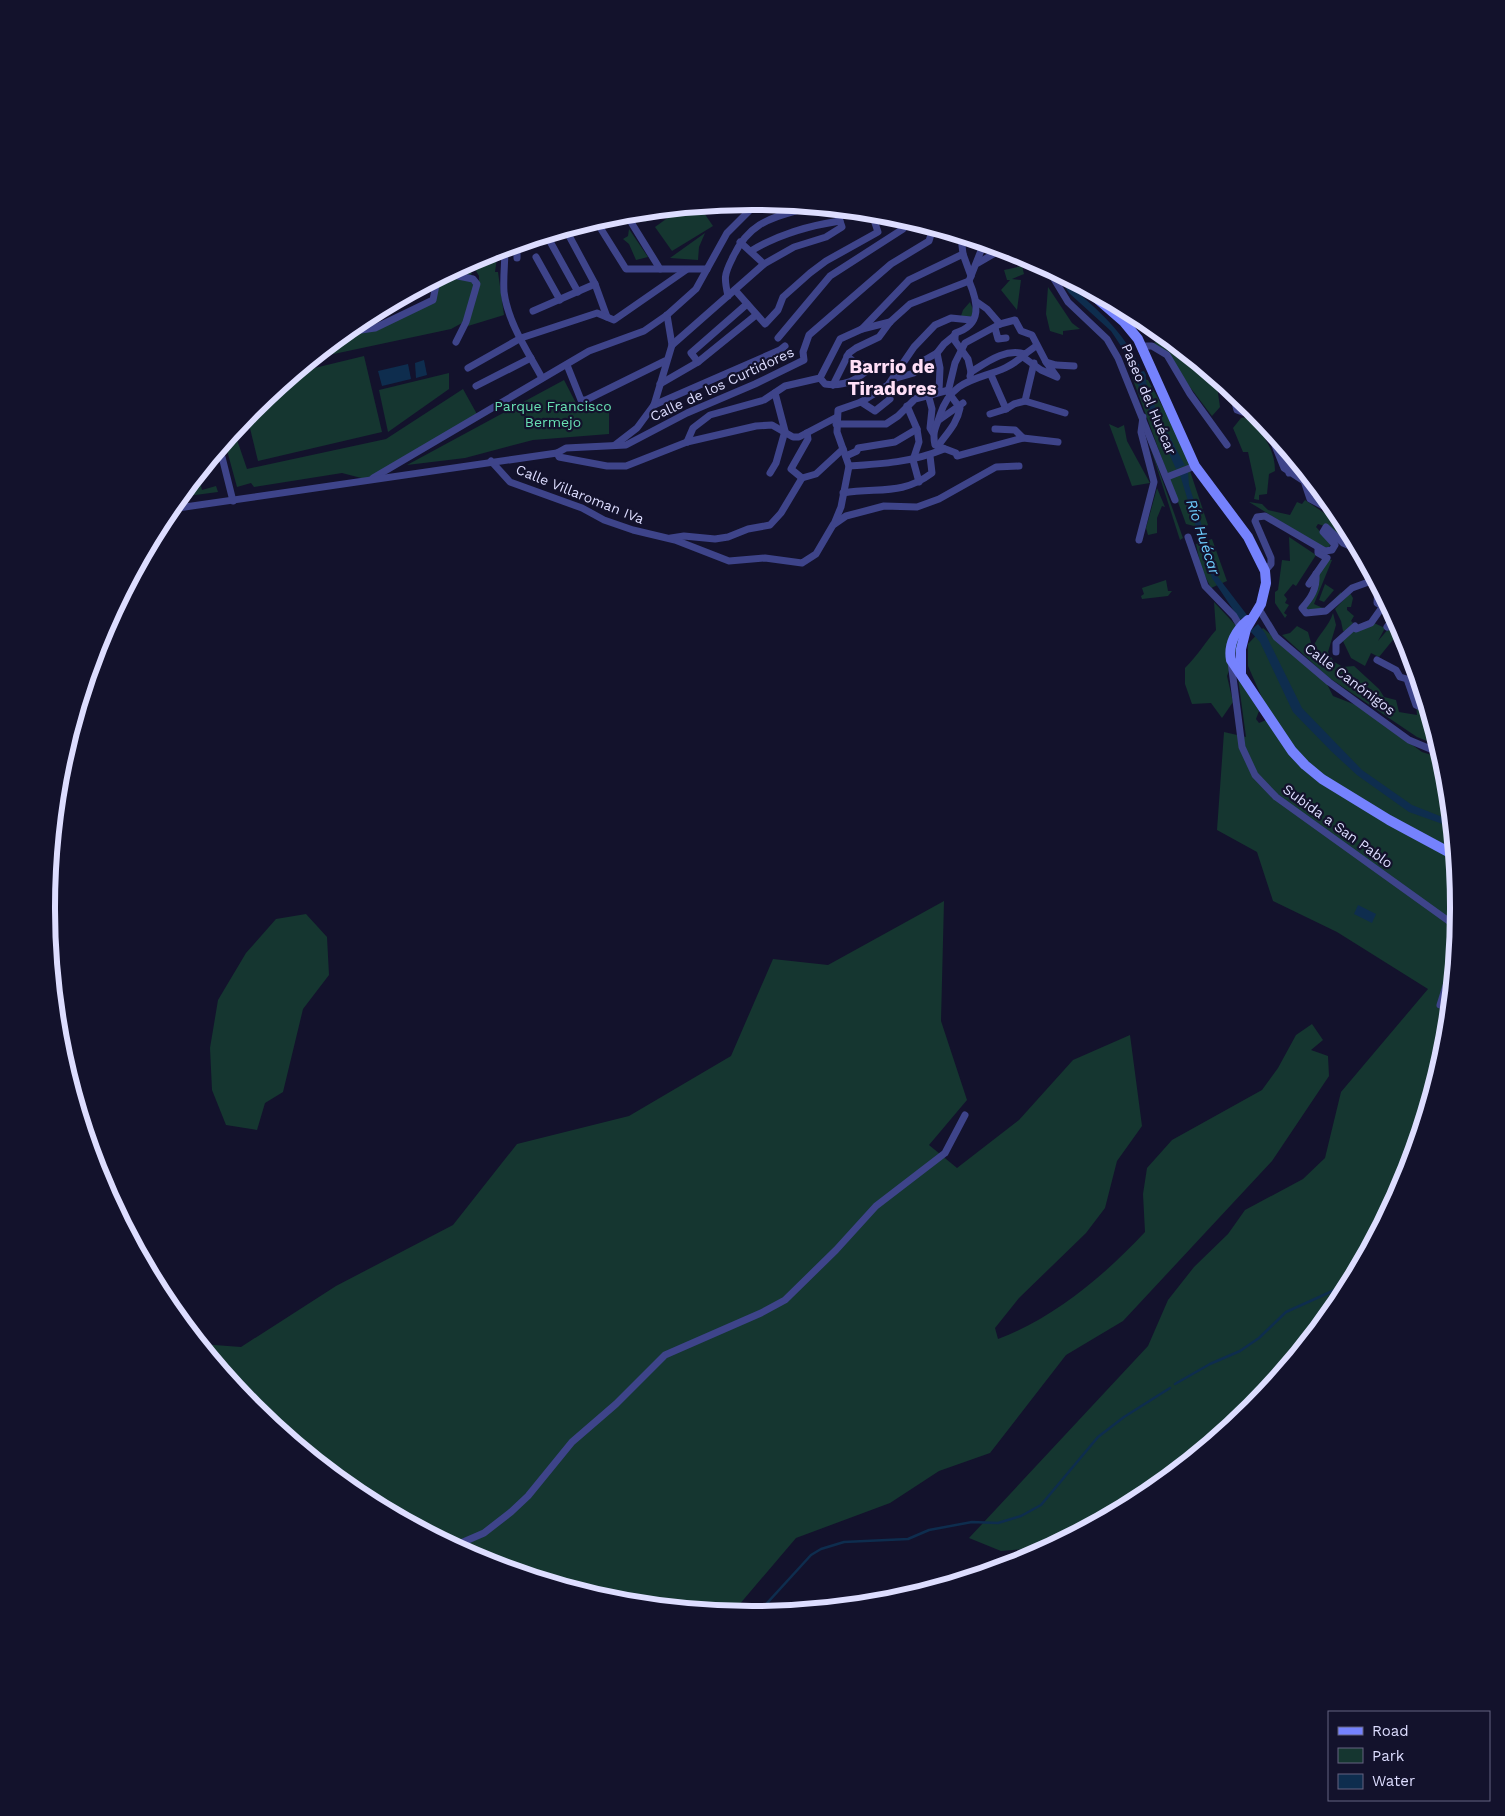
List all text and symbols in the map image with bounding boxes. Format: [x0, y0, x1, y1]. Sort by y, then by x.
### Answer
street label: Paseo del Huécar [1118, 341, 1180, 457]
street label: Calle de los Curtidores [648, 344, 796, 424]
district label: Barrio de Tiradores [847, 355, 937, 400]
park label: Parque Francisco Bermejo [494, 398, 612, 430]
street label: Calle Villaroman IVa [514, 461, 646, 527]
water label: Río Huécar [1182, 497, 1224, 578]
street label: Calle Canónigos [1302, 640, 1398, 718]
street label: Subida a San Pablo [1280, 781, 1396, 871]
legend [1328, 1711, 1490, 1801]
text: Road [1372, 1722, 1409, 1740]
text: Park [1372, 1747, 1405, 1765]
text: Water [1372, 1772, 1415, 1790]

